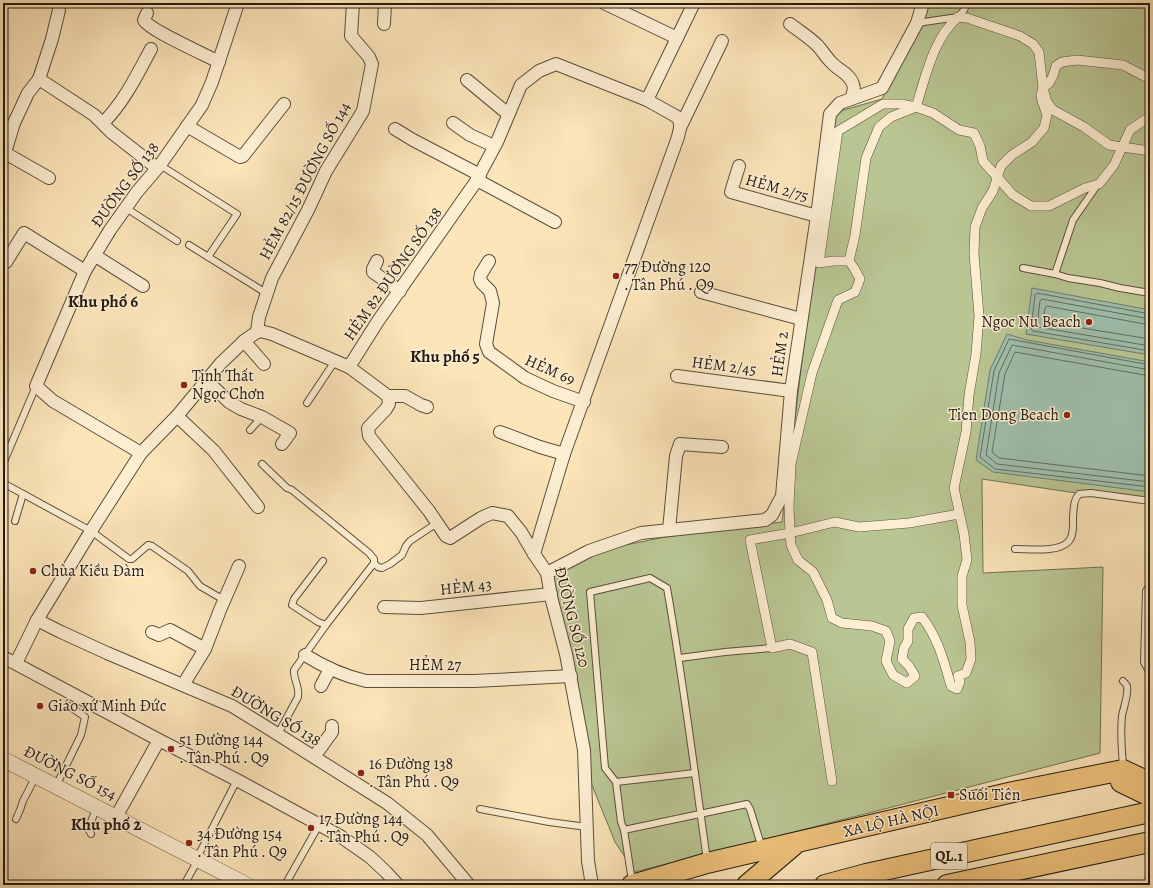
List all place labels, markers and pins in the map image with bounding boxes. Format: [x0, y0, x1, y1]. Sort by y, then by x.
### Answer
place label: 77 Đường 120 . Tân Phú . Q9 [624, 256, 714, 296]
marker: 77 Đường 120 . Tân Phú . Q9 [611, 271, 621, 281]
place label: Ngoc Nu Beach [981, 311, 1081, 333]
marker: Ngoc Nu Beach [1084, 317, 1094, 327]
place label: Tịnh Thất Ngọc Chơn [192, 365, 265, 405]
marker: Tịnh Thất Ngọc Chơn [179, 380, 189, 390]
place label: Tien Dong Beach [949, 404, 1059, 426]
marker: Tien Dong Beach [1062, 410, 1072, 420]
place label: Chùa Kiều Đàm [41, 560, 145, 582]
marker: Chùa Kiều Đàm [28, 566, 38, 576]
place label: Giáo xứ Minh Đức [48, 695, 167, 717]
marker: Giáo xứ Minh Đức [35, 701, 45, 711]
place label: 51 Đường 144 . Tân Phú . Q9 [179, 729, 269, 769]
marker: 51 Đường 144 . Tân Phú . Q9 [166, 744, 176, 754]
place label: 16 Đường 138 . Tân Phú . Q9 [369, 753, 459, 793]
marker: 16 Đường 138 . Tân Phú . Q9 [356, 768, 366, 778]
place label: Suối Tiên [959, 784, 1021, 806]
marker: Suối Tiên [946, 790, 956, 800]
place label: 17 Đường 144 . Tân Phú . Q9 [319, 808, 409, 848]
place label: 34 Đường 154 . Tân Phú . Q9 [197, 823, 287, 863]
marker: 17 Đường 144 . Tân Phú . Q9 [306, 823, 316, 833]
marker: 34 Đường 154 . Tân Phú . Q9 [184, 838, 194, 848]

